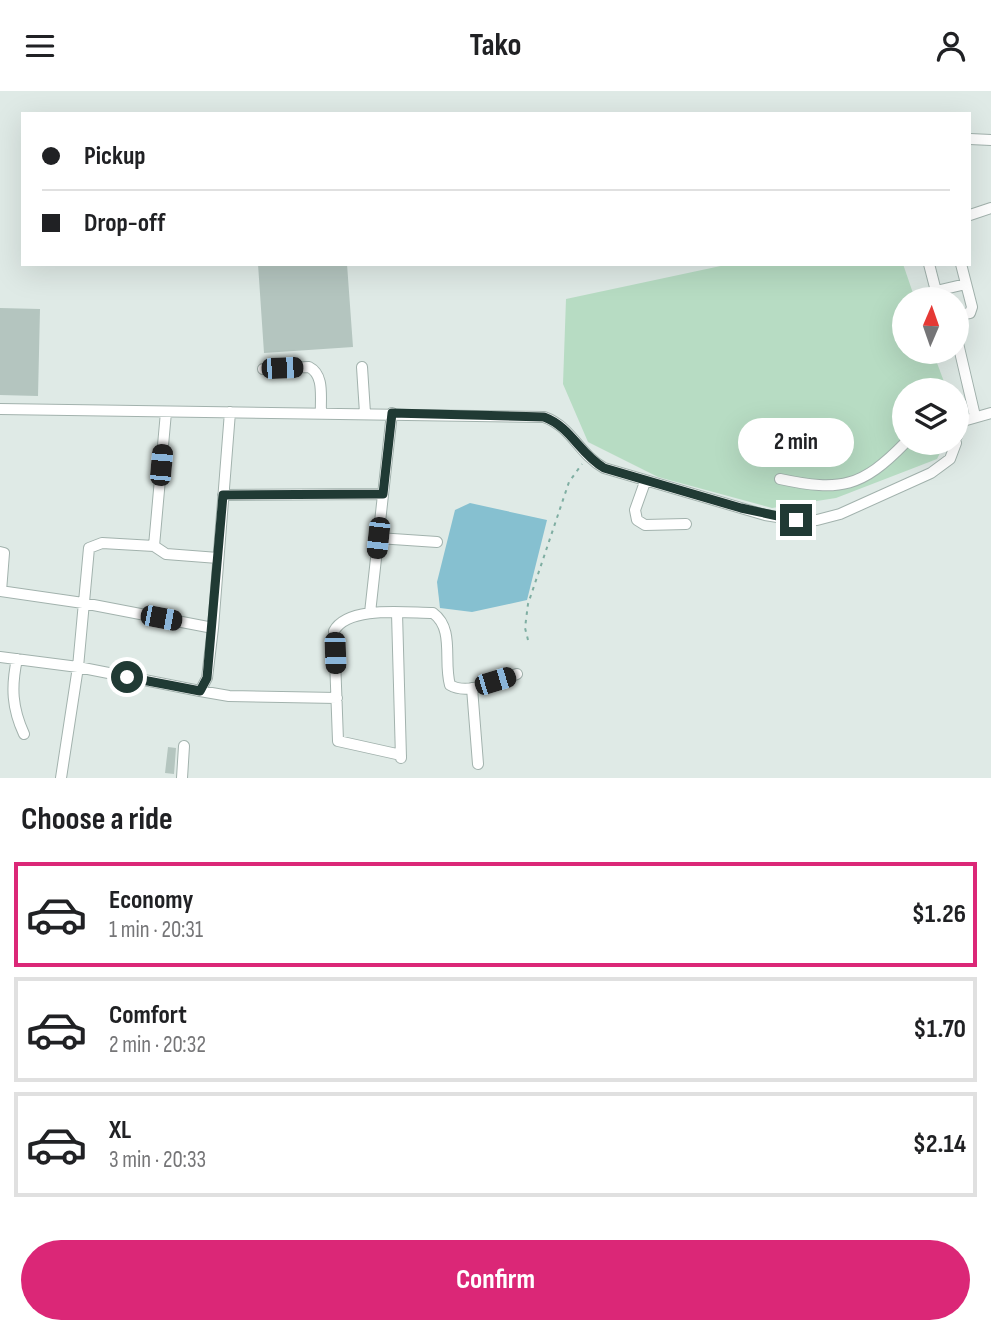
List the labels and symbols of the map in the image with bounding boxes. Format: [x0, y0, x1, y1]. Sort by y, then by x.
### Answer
north arrow [892, 287, 970, 364]
car [261, 357, 304, 379]
callout: 2 min [738, 419, 854, 467]
car [149, 443, 174, 487]
route end [780, 504, 812, 536]
car [366, 516, 391, 560]
car [139, 604, 184, 632]
car [324, 632, 347, 674]
route start [111, 661, 143, 693]
car [472, 665, 519, 697]

